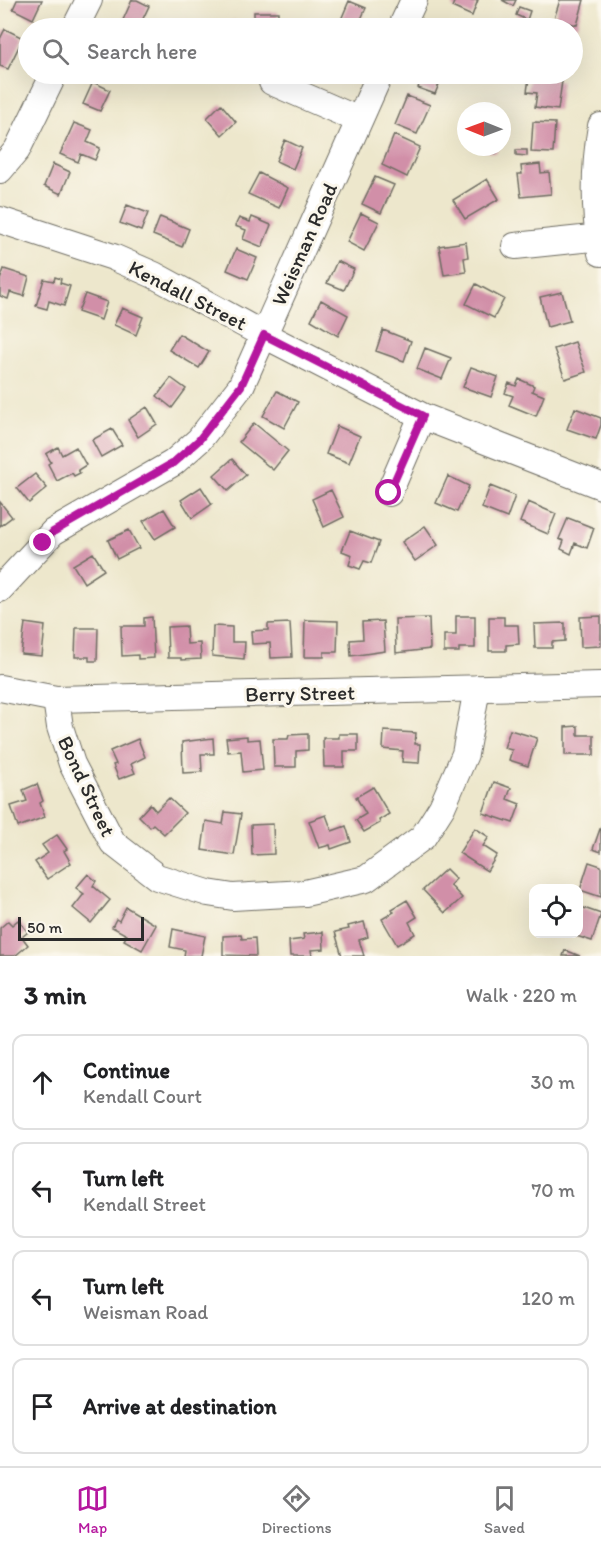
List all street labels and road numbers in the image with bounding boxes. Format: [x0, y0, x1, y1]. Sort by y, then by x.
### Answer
street label: Weisman Road [266, 178, 342, 309]
street label: Kendall Street [125, 255, 251, 336]
street label: Berry Street [245, 680, 355, 706]
street label: Bond Street [53, 732, 121, 840]

